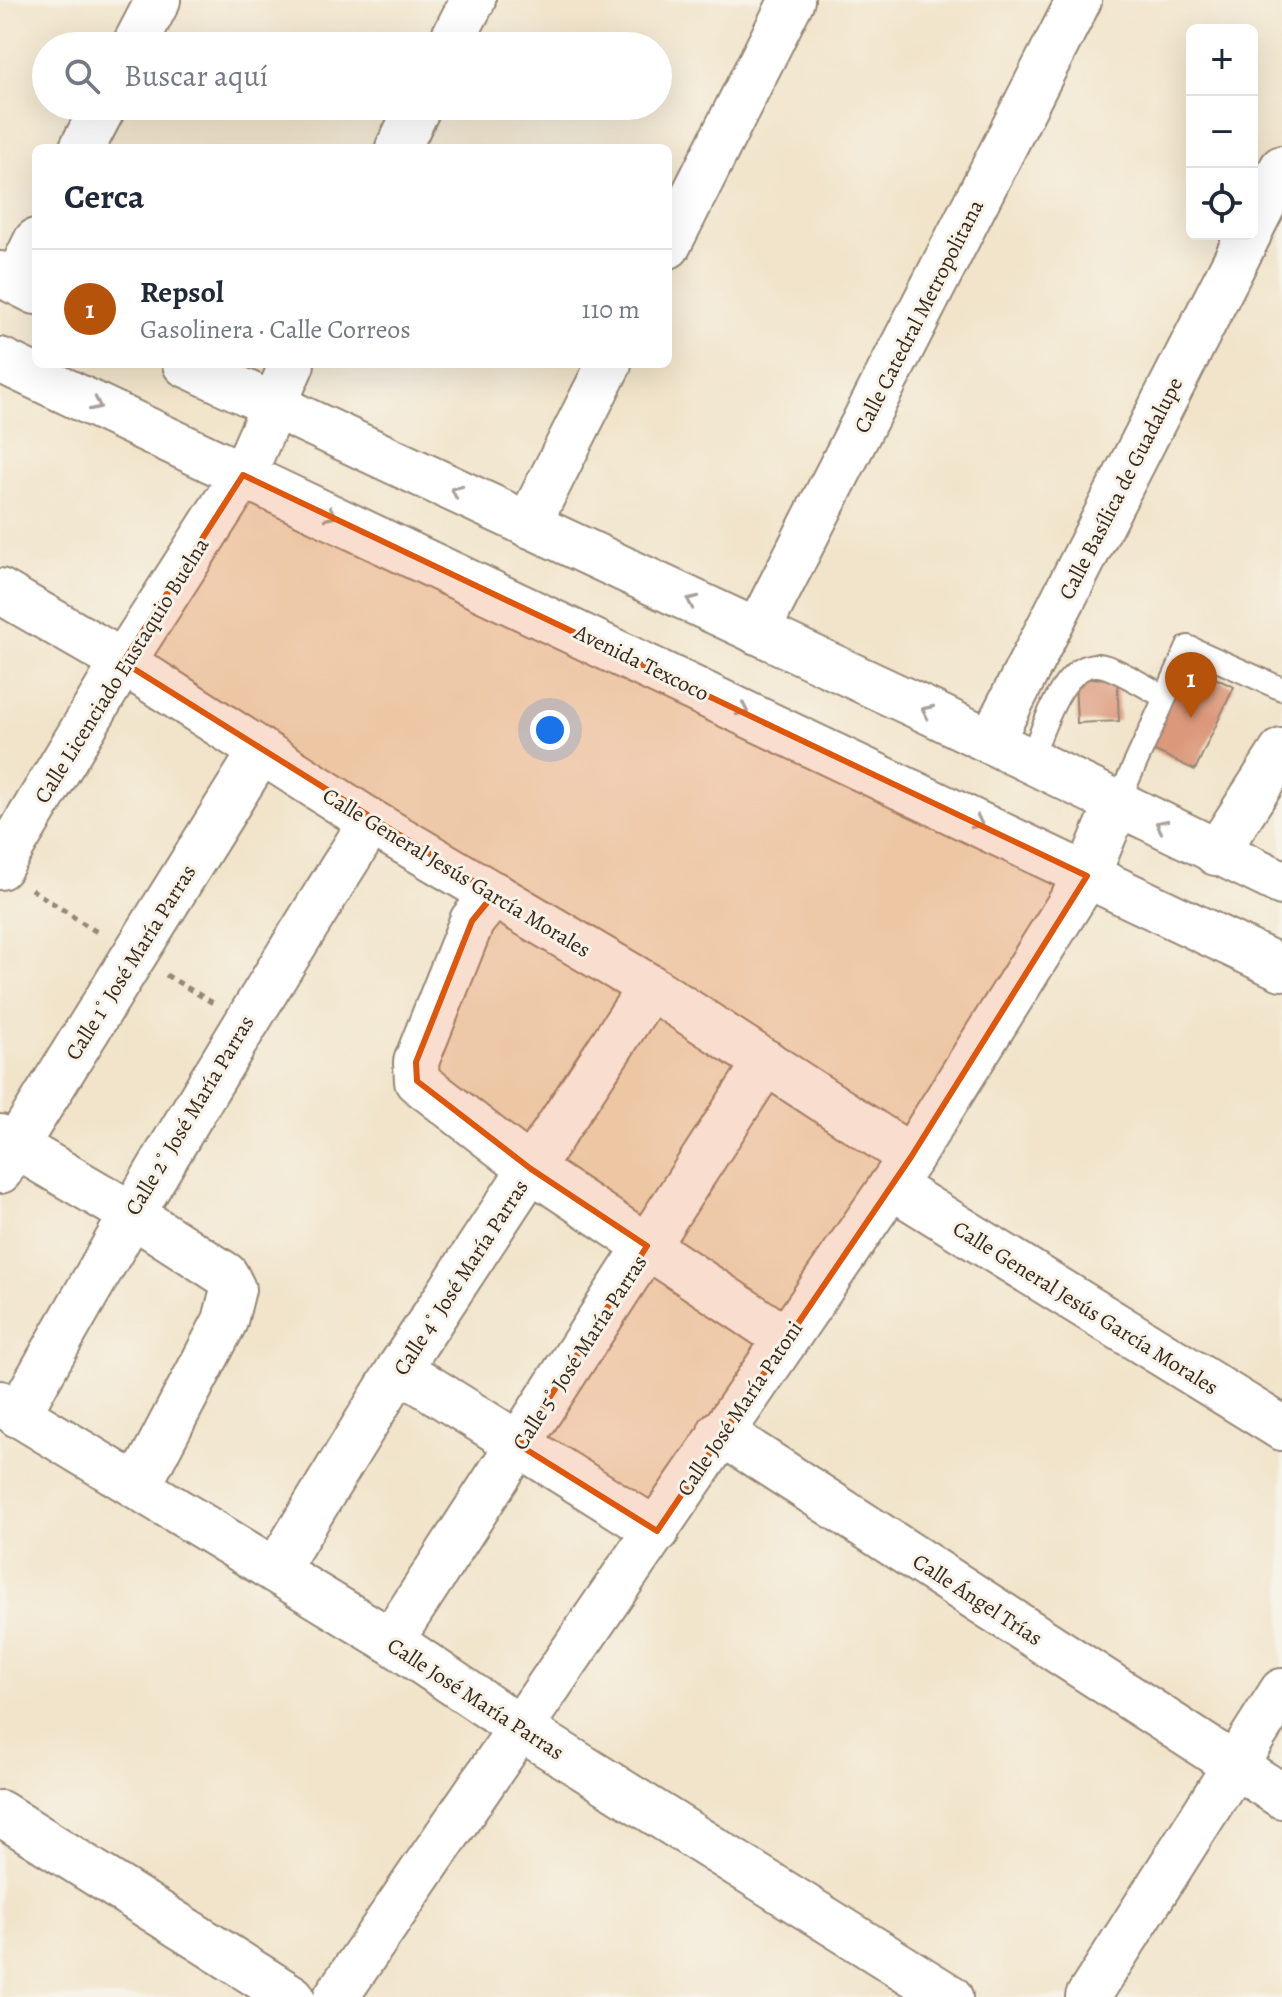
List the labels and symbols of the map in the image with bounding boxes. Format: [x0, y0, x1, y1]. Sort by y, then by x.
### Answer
street label: Calle Catedral Metropolitana [847, 194, 991, 438]
street label: Calle Basílica de Guadalupe [1052, 372, 1190, 605]
one-way arrow [87, 395, 102, 411]
one-way arrow [450, 485, 464, 501]
one-way arrow [323, 506, 337, 522]
street label: Calle Licenciado Eustaquio Buelna [27, 531, 217, 809]
one-way arrow [685, 595, 700, 611]
street label: Avenida Texcoco [568, 617, 714, 708]
pin: 1 [1165, 652, 1217, 718]
one-way arrow [735, 700, 750, 716]
one-way arrow [921, 705, 936, 721]
your location [530, 710, 570, 750]
street label: Calle General Jesús García Morales [317, 781, 596, 965]
one-way arrow [969, 813, 984, 829]
one-way arrow [1154, 820, 1169, 835]
street label: Calle 1˚ José María Parras [58, 859, 203, 1066]
street label: Calle 2˚ José María Parras [118, 1010, 262, 1221]
street label: Calle 4˚ José María Parras [386, 1174, 535, 1381]
street label: Calle General Jesús García Morales [947, 1214, 1224, 1402]
street label: Calle 5˚ José María Parras [505, 1249, 654, 1456]
street label: Calle José María Patoni [670, 1315, 810, 1502]
street label: Calle Ángel Trías [907, 1547, 1048, 1653]
street label: Calle José María Parras [381, 1630, 570, 1767]

